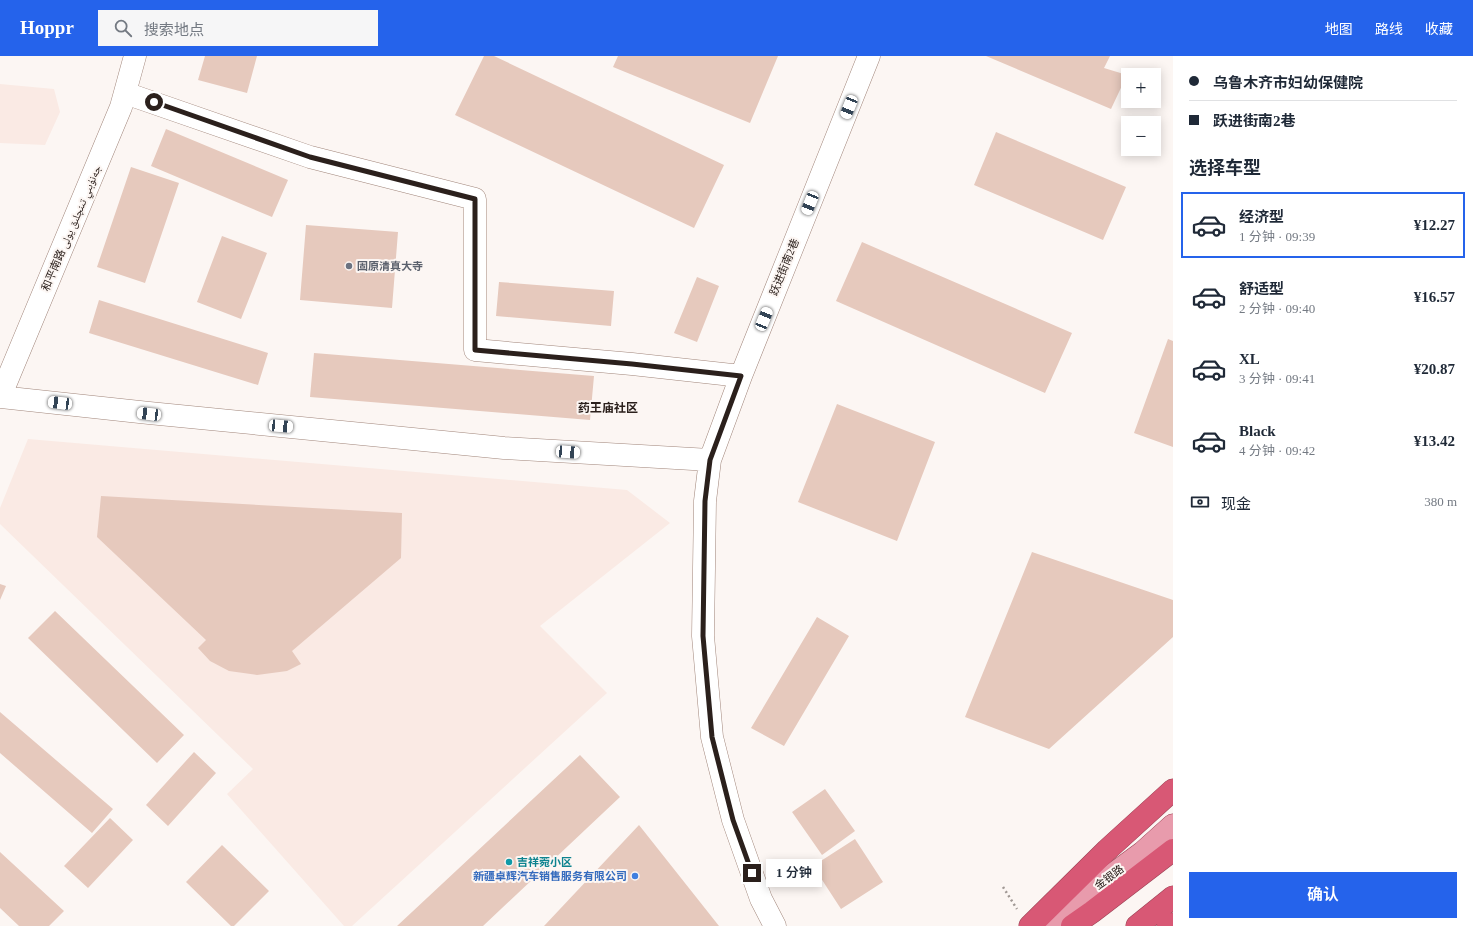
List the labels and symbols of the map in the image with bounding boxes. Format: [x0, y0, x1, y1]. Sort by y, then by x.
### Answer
route start [145, 93, 163, 111]
car [839, 94, 859, 120]
street label: 和平南路 جەنۇبىي تىنچلىق يولى [39, 163, 106, 294]
car [800, 190, 820, 216]
street label: 跃进街南2巷 [767, 237, 801, 297]
place label: 固原清真大寺 [357, 260, 423, 272]
marker: 固原清真大寺 [344, 261, 354, 271]
car [754, 306, 774, 332]
car [47, 396, 73, 410]
district label: 药王庙社区 [578, 401, 638, 415]
car [136, 407, 162, 421]
car [269, 419, 293, 433]
car [556, 445, 580, 459]
place label: 吉祥菀小区 [517, 856, 572, 868]
marker: 吉祥菀小区 [504, 857, 514, 867]
callout: 1 分钟 [766, 859, 822, 887]
street label: 金银路 [1092, 862, 1126, 892]
route end [743, 864, 761, 882]
place label: 新疆卓辉汽车销售服务有限公司 [473, 870, 627, 882]
marker: 新疆卓辉汽车销售服务有限公司 [630, 871, 640, 881]

